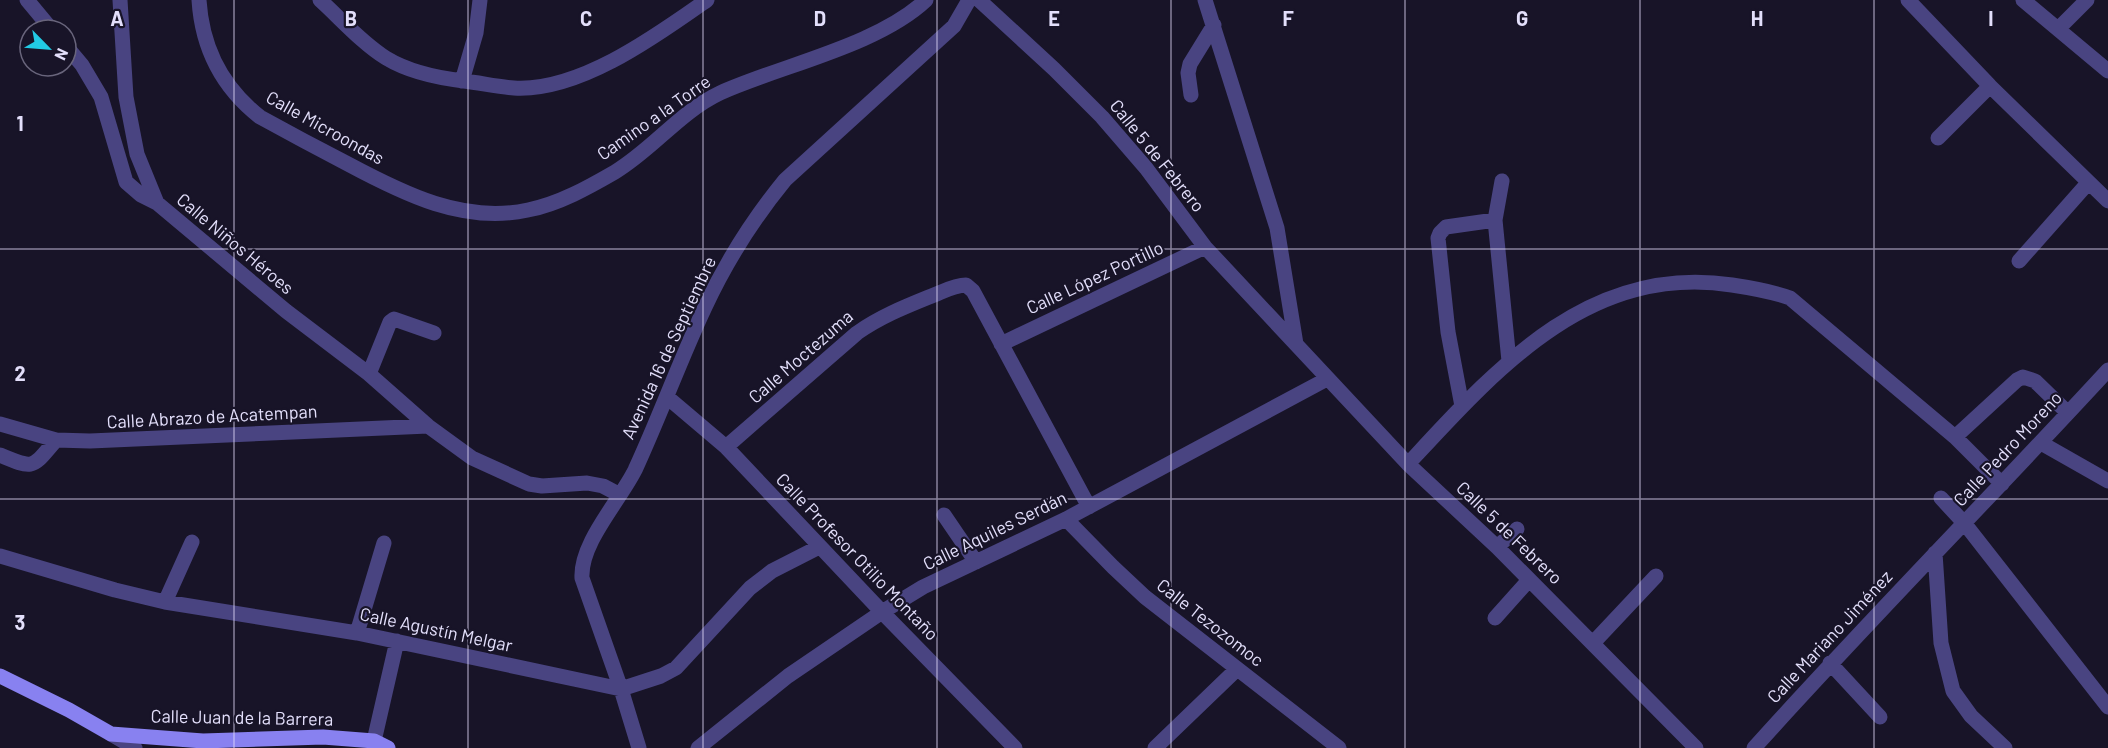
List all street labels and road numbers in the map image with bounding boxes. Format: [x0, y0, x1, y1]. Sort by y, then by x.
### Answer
street label: Camino a la Torre [592, 70, 714, 165]
street label: Calle Microondas [263, 86, 388, 169]
street label: Calle 5 de Febrero [1106, 95, 1210, 216]
street label: Calle Niños Héroes [173, 188, 299, 298]
street label: Calle López Portillo [1023, 236, 1167, 318]
street label: Avenida 16 de Septiembre [616, 253, 720, 442]
street label: Calle Moctezuma [744, 305, 857, 408]
street label: Calle Pedro Moreno [1948, 386, 2066, 510]
street label: Calle Abrazo de Acatempan [106, 399, 318, 433]
street label: Calle Profesor Otilio Montaño [772, 468, 943, 645]
street label: Calle 5 de Febrero [1452, 476, 1567, 588]
street label: Calle Aquiles Serdán [919, 486, 1070, 574]
street label: Calle Mariano Jiménez [1762, 565, 1896, 707]
street label: Calle Tezozomoc [1153, 574, 1268, 671]
street label: Calle Agustín Melgar [358, 602, 515, 656]
street label: Calle Juan de la Barrera [151, 704, 334, 730]

